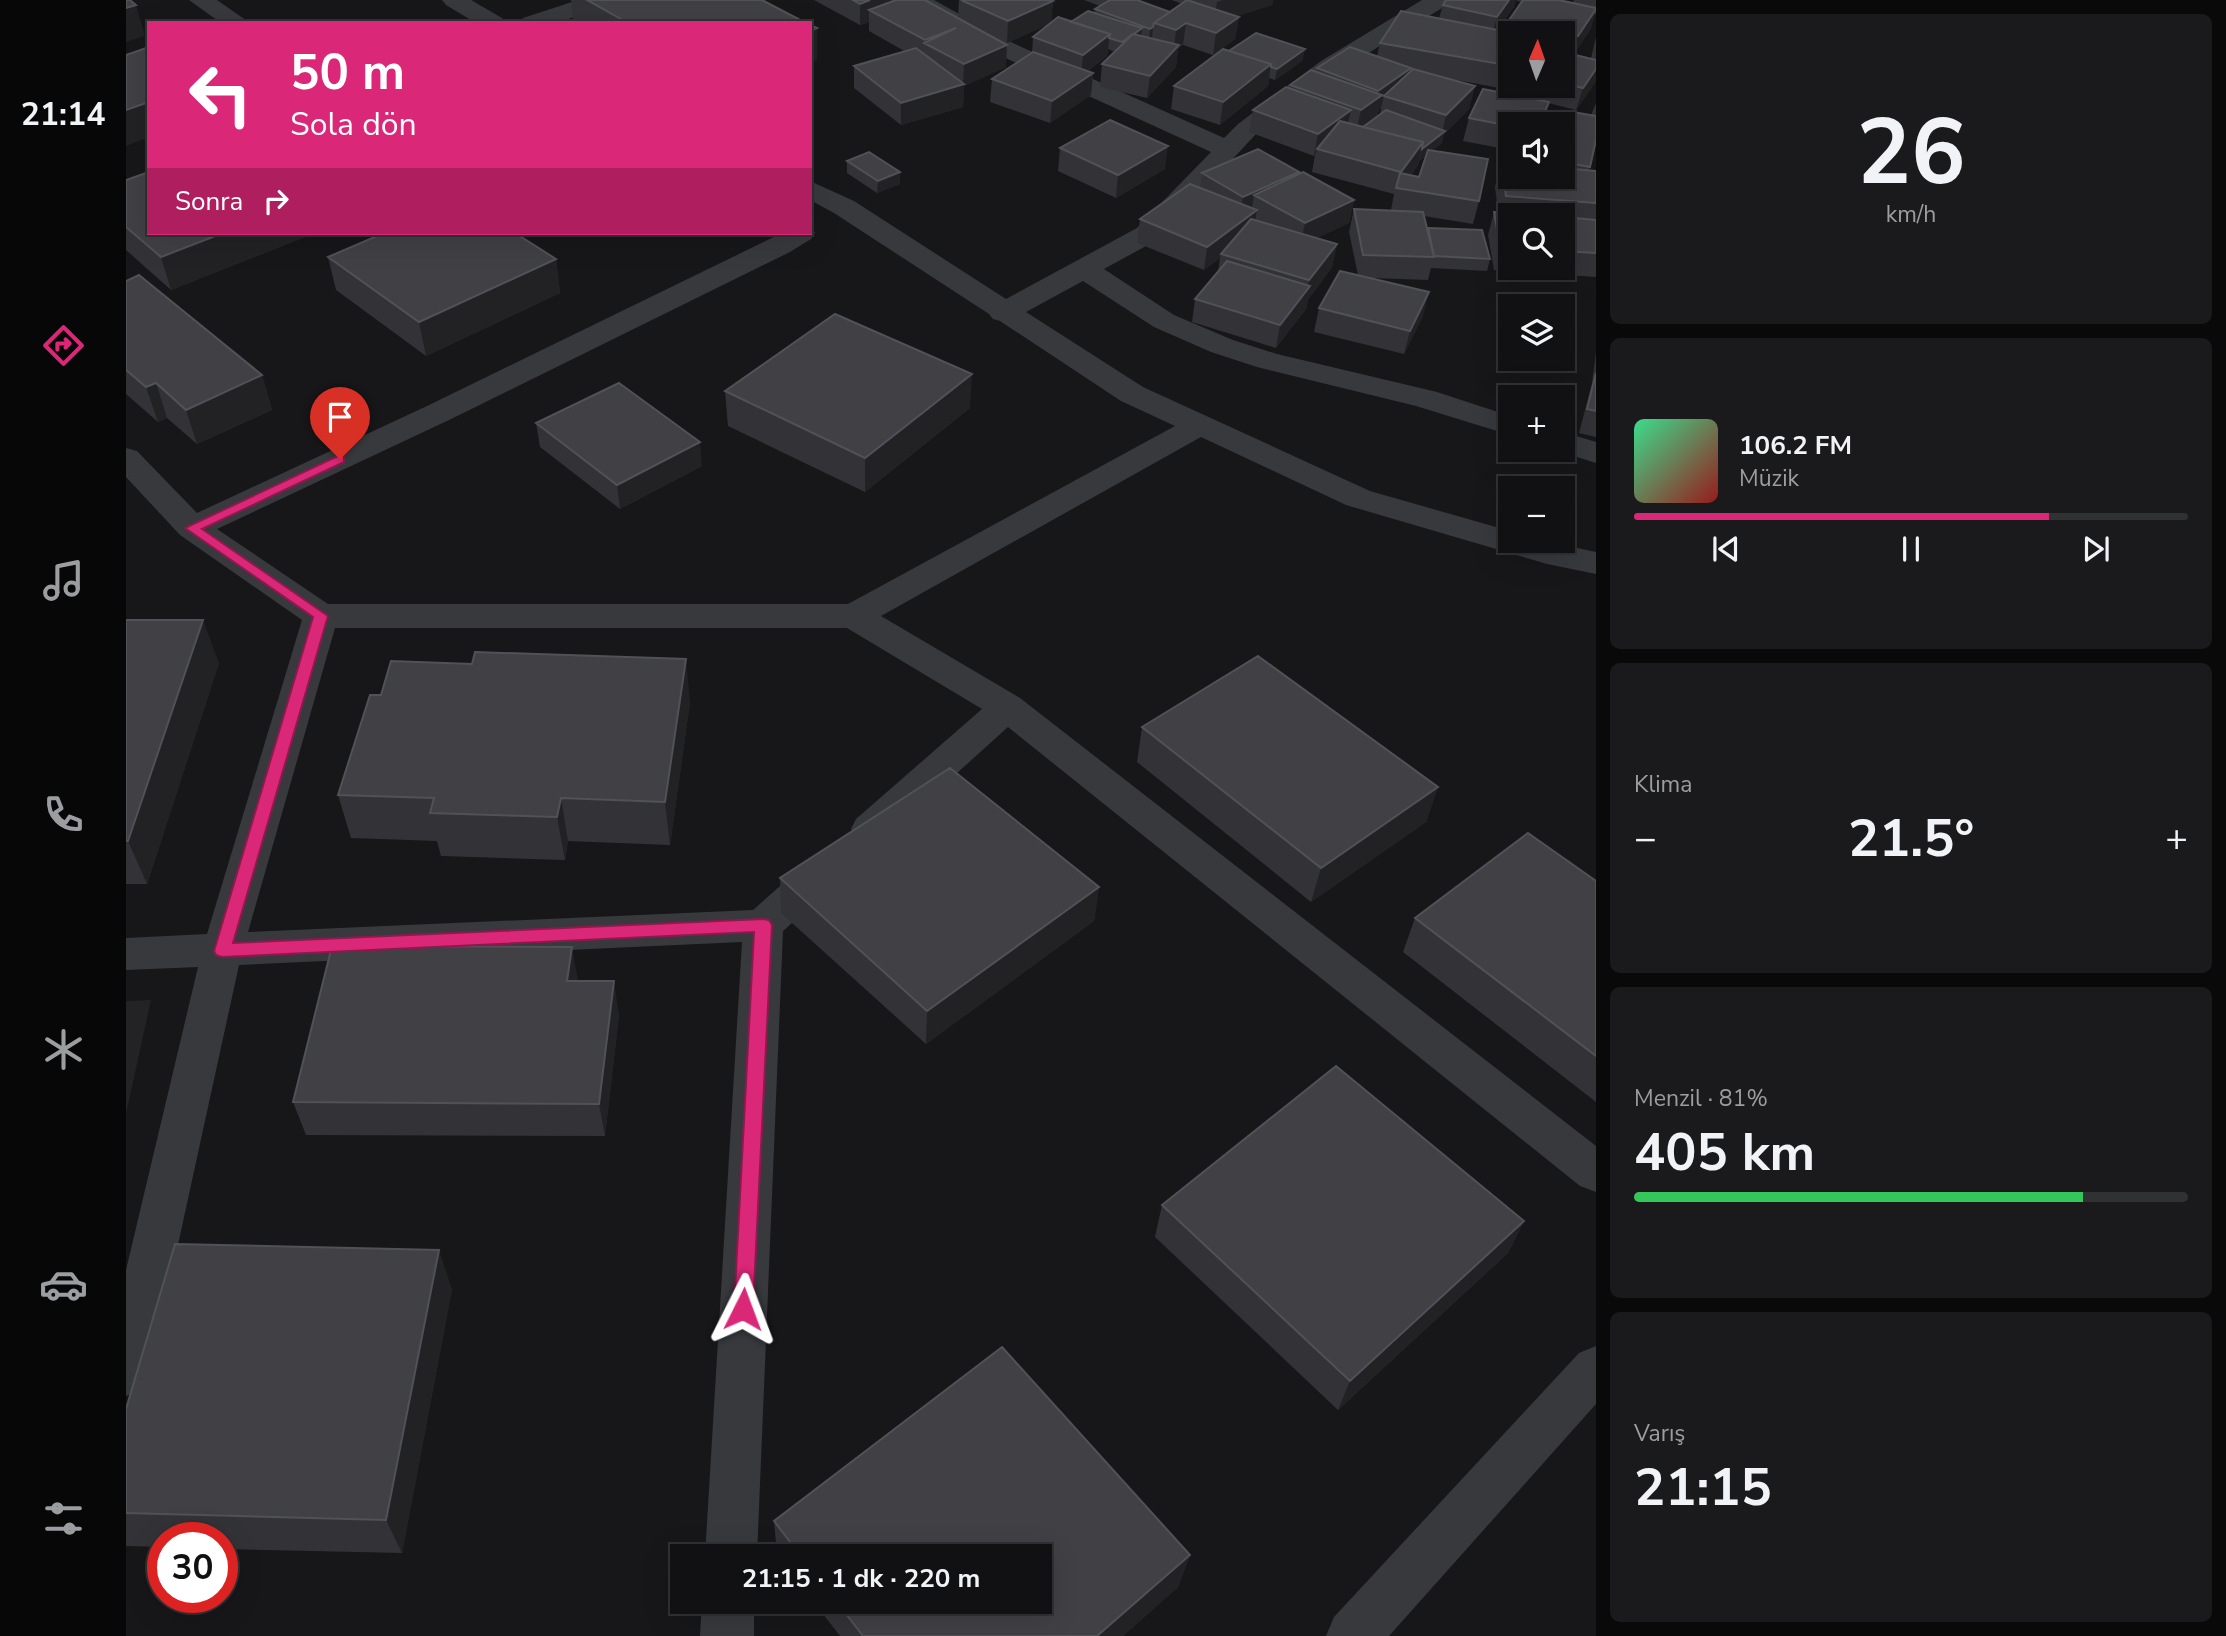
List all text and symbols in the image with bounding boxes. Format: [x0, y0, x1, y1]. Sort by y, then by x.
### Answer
north arrow [1498, 21, 1575, 98]
map controls [1498, 21, 1575, 553]
text: 50 m [290, 39, 405, 106]
icon: left [175, 49, 266, 140]
text: 26 [1856, 91, 1966, 215]
text: 21:14 [21, 93, 105, 136]
text: Sola dön [290, 103, 417, 146]
button: sound [1498, 112, 1575, 189]
icon: right [257, 182, 295, 220]
text: Sonra [175, 184, 243, 219]
text: km/h [1886, 199, 1936, 230]
button: search [1498, 203, 1575, 280]
button: layers [1498, 294, 1575, 371]
icon: directions [39, 321, 88, 370]
button: + [1498, 385, 1575, 462]
pin [310, 387, 370, 459]
icon: arrive [321, 398, 359, 436]
text: 106.2 FM [1739, 428, 1852, 463]
text: Müzik [1739, 463, 1799, 494]
button: − [1498, 476, 1575, 553]
icon: previous [1707, 530, 1745, 568]
icon: pause [1892, 530, 1930, 568]
icon: next [2077, 530, 2115, 568]
icon: music [39, 556, 88, 605]
text: Klima [1634, 769, 1692, 800]
icon: phone [39, 790, 88, 839]
text: 21.5° [1848, 803, 1974, 874]
text: − [1634, 813, 1657, 864]
text: + [2165, 813, 2188, 864]
icon: climate [39, 1025, 88, 1074]
text: Menzil · 81% [1634, 1083, 1768, 1114]
text: 405 km [1634, 1117, 1815, 1188]
icon: car [39, 1260, 88, 1309]
position arrow [706, 1272, 780, 1346]
text: Varış [1634, 1418, 1685, 1449]
text: 21:15 [1634, 1452, 1772, 1523]
icon: filters [39, 1494, 88, 1543]
speed limit sign: 30 [147, 1522, 238, 1613]
text: 21:15 · 1 dk · 220 m [742, 1561, 980, 1596]

